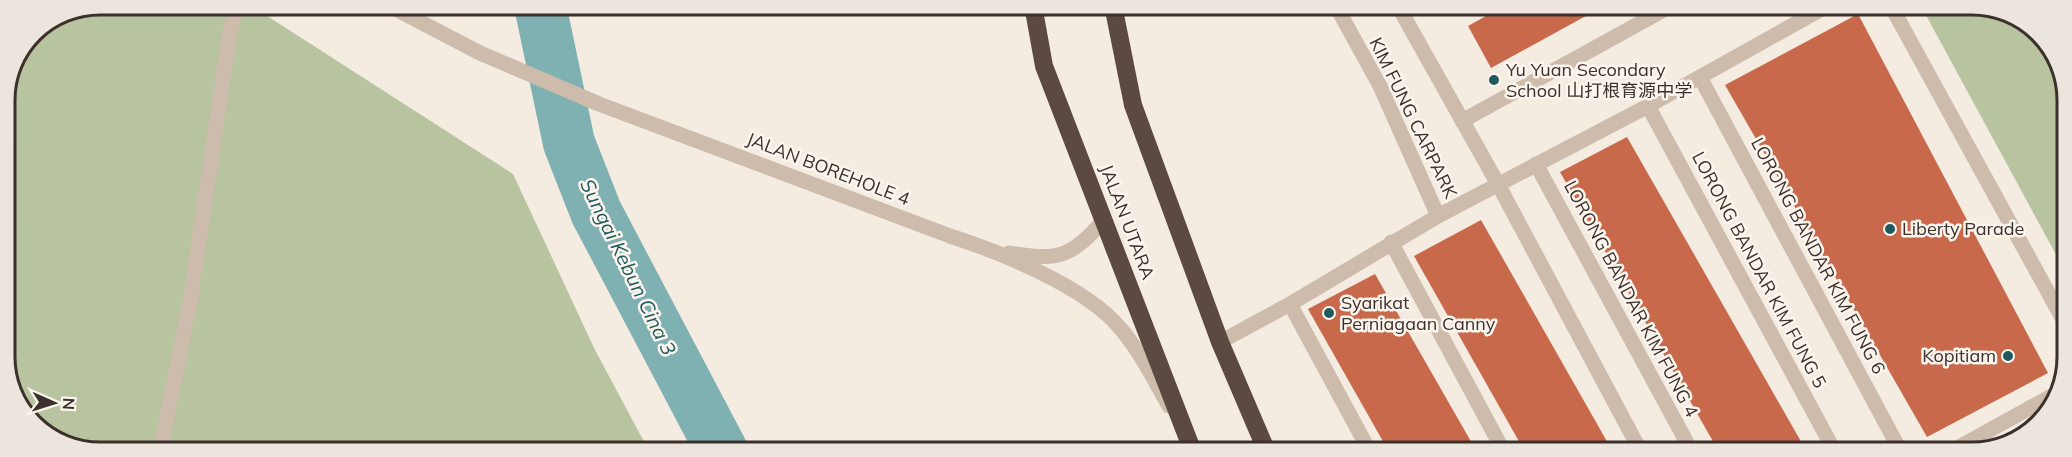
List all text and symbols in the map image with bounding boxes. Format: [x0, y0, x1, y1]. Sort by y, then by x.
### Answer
street label: KIM FUNG CARPARK [1365, 34, 1463, 202]
place label: Yu Yuan Secondary School 山打根育源中学 [1505, 58, 1692, 102]
marker: Yu Yuan Secondary School 山打根育源中学 [1487, 73, 1501, 87]
street label: JALAN BOREHOLE 4 [743, 127, 913, 210]
street label: LORONG BANDAR KIM FUNG 6 [1746, 134, 1891, 378]
street label: LORONG BANDAR KIM FUNG 5 [1687, 148, 1832, 392]
street label: JALAN UTARA [1095, 161, 1160, 283]
water label: Sungai Kebun Cina 3 [575, 175, 682, 359]
street label: LORONG BANDAR KIM FUNG 4 [1559, 177, 1704, 421]
place label: Liberty Parade [1902, 217, 2024, 240]
marker: Liberty Parade [1883, 222, 1897, 236]
place label: Syarikat Perniagaan Canny [1341, 291, 1496, 335]
marker: Syarikat Perniagaan Canny [1322, 306, 1336, 320]
place label: Kopitiam [1922, 344, 1996, 367]
marker: Kopitiam [2001, 349, 2015, 363]
north arrow [24, 373, 84, 433]
text: N [59, 397, 79, 410]

